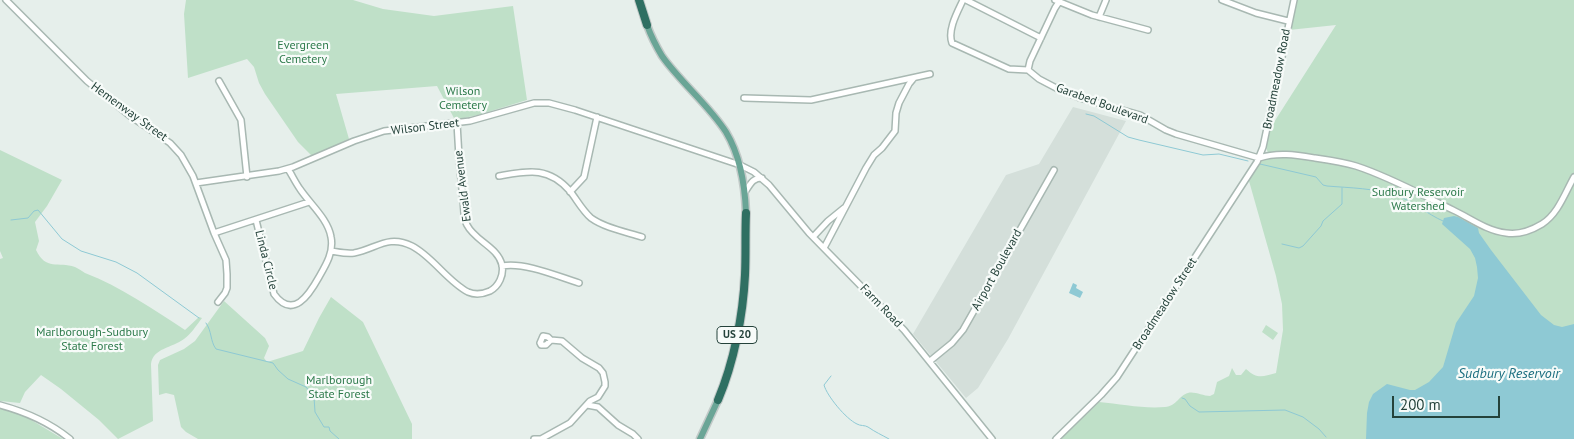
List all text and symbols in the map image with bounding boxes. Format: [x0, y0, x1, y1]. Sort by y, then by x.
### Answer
street label: Broadmeadow Road [1260, 28, 1294, 130]
park label: Evergreen Cemetery [277, 39, 329, 67]
street label: Hemenway Street [88, 79, 170, 145]
street label: Garabed Boulevard [1054, 81, 1150, 127]
park label: Wilson Cemetery [439, 85, 487, 113]
street label: Wilson Street [390, 116, 460, 138]
street label: Ewald Avenue [451, 149, 475, 223]
park label: Sudbury Reservoir Watershed [1372, 186, 1464, 214]
street label: Airport Boulevard [969, 227, 1025, 313]
street label: Linda Circle [252, 229, 280, 291]
street label: Broadmeadow Street [1130, 255, 1200, 353]
street label: Farm Road [857, 281, 905, 331]
park label: Marlborough-Sudbury State Forest [36, 326, 148, 354]
road number: US 20 [717, 326, 757, 344]
water label: Sudbury Reservoir [1458, 366, 1560, 382]
park label: Marlborough State Forest [306, 374, 372, 402]
scale bar [1394, 386, 1502, 418]
text: 200 m [1400, 395, 1441, 414]

